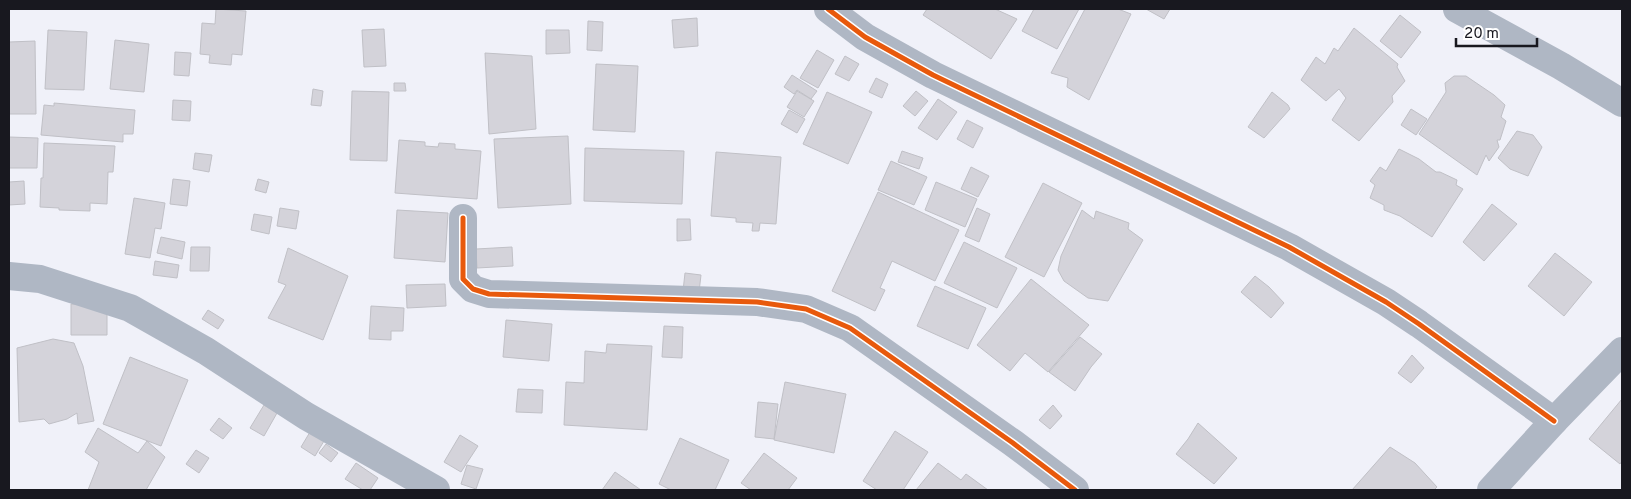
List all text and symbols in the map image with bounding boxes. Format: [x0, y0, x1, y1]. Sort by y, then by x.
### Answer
scale bar [1456, 15, 1537, 47]
text: 20 m [1464, 25, 1499, 44]

